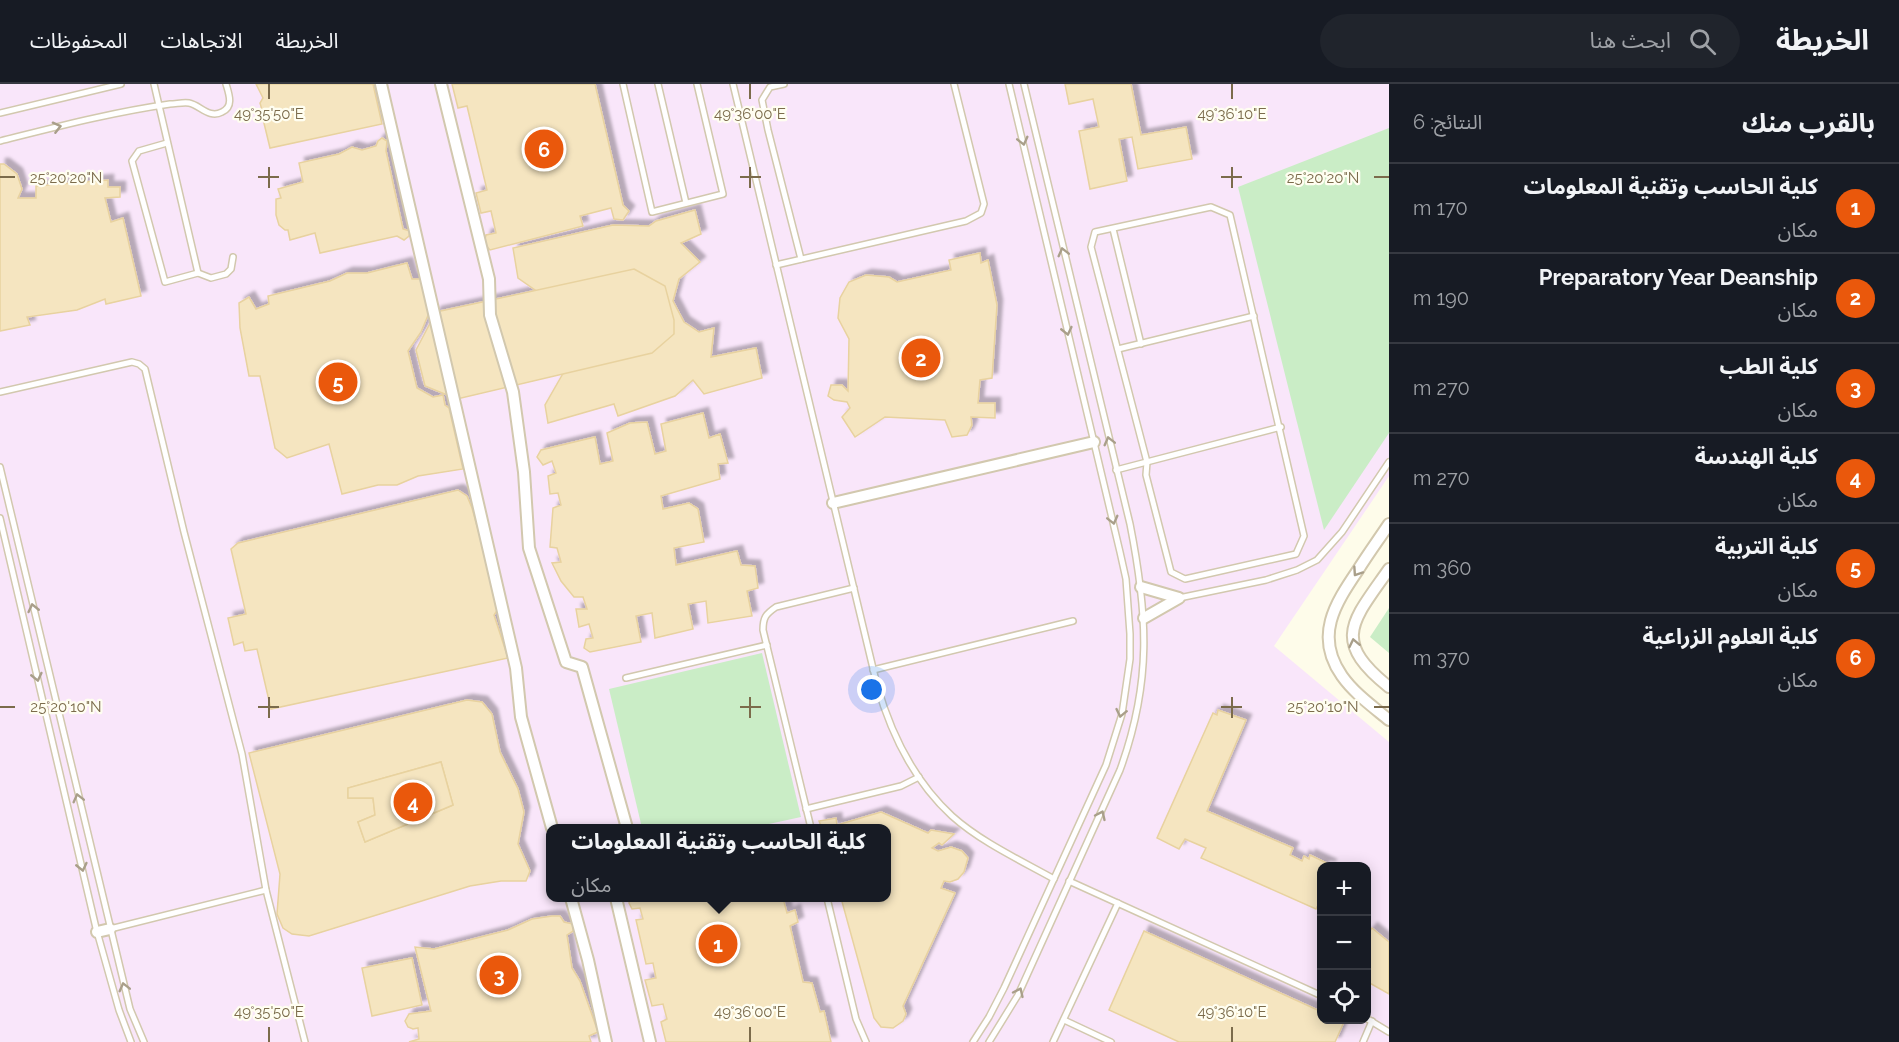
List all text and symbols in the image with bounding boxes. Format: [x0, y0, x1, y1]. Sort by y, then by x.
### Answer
search box [1320, 14, 1740, 68]
text: الخريطة [1776, 24, 1869, 57]
icon: search [1686, 25, 1719, 58]
text: ابحث هنا [1590, 27, 1671, 53]
text: المحفوظات [30, 28, 127, 53]
text: الاتجاهات [160, 28, 242, 53]
text: الخريطة [275, 28, 338, 53]
text: 49°35'50"E [234, 105, 304, 123]
text: 49°36'00"E [714, 105, 786, 123]
text: 49°36'10"E [1197, 105, 1267, 123]
text: بالقرب منك [1742, 108, 1875, 138]
text: النتائج: 6 [1413, 110, 1482, 134]
one-way arrow [52, 121, 62, 134]
pin: 6 [524, 126, 564, 172]
one-way arrow [1015, 136, 1028, 146]
text: 25°20'20"N [30, 169, 102, 187]
text: 25°20'20"N [1287, 169, 1359, 187]
text: كلية الحاسب وتقنية المعلومات [1523, 173, 1818, 199]
text: 170 m [1413, 196, 1468, 220]
text: 1 [1851, 196, 1860, 220]
text: مكان [1778, 218, 1818, 242]
one-way arrow [1057, 247, 1070, 257]
text: Preparatory Year Deanship [1539, 264, 1818, 290]
text: 190 m [1413, 286, 1469, 310]
text: 2 [1850, 286, 1861, 310]
text: مكان [1778, 298, 1818, 322]
one-way arrow [1060, 325, 1073, 335]
pin: 2 [902, 336, 940, 380]
text: كلية الطب [1720, 353, 1818, 379]
pin: 5 [318, 360, 358, 404]
text: 270 m [1413, 376, 1470, 400]
text: 3 [1850, 376, 1861, 400]
text: مكان [1778, 398, 1818, 422]
one-way arrow [1104, 437, 1117, 447]
text: كلية الهندسة [1695, 443, 1818, 469]
text: 270 m [1413, 466, 1470, 490]
text: 4 [1850, 466, 1861, 490]
text: مكان [1778, 488, 1818, 512]
one-way arrow [1106, 515, 1119, 525]
text: كلية التربية [1715, 533, 1818, 559]
text: 360 m [1413, 556, 1471, 580]
text: 5 [1850, 556, 1861, 580]
one-way arrow [1352, 566, 1364, 576]
text: مكان [1778, 578, 1818, 602]
one-way arrow [28, 603, 41, 613]
text: كلية العلوم الزراعية [1642, 623, 1818, 649]
one-way arrow [1349, 638, 1362, 648]
text: 370 m [1413, 646, 1470, 670]
text: 6 [1849, 646, 1862, 670]
text: مكان [1778, 668, 1818, 692]
one-way arrow [30, 672, 43, 682]
your location [857, 675, 886, 704]
text: 25°20'10"N [30, 698, 102, 716]
text: 25°20'10"N [1287, 698, 1359, 716]
one-way arrow [1116, 708, 1129, 718]
pin: 4 [394, 780, 432, 824]
one-way arrow [73, 793, 86, 803]
one-way arrow [1093, 810, 1105, 821]
popup [546, 824, 891, 902]
text: كلية الحاسب وتقنية المعلومات [571, 828, 866, 854]
one-way arrow [75, 862, 88, 872]
map controls [1317, 862, 1371, 1024]
button: + [1317, 862, 1371, 916]
text: مكان [571, 873, 611, 897]
button: − [1317, 916, 1371, 970]
pin: 1 [698, 922, 738, 966]
pin: 3 [480, 952, 518, 998]
button: locate [1317, 970, 1371, 1024]
one-way arrow [119, 982, 132, 992]
one-way arrow [1011, 987, 1023, 998]
text: 49°35'50"E [234, 1003, 304, 1021]
text: 49°36'00"E [714, 1003, 786, 1021]
text: 49°36'10"E [1197, 1003, 1267, 1021]

